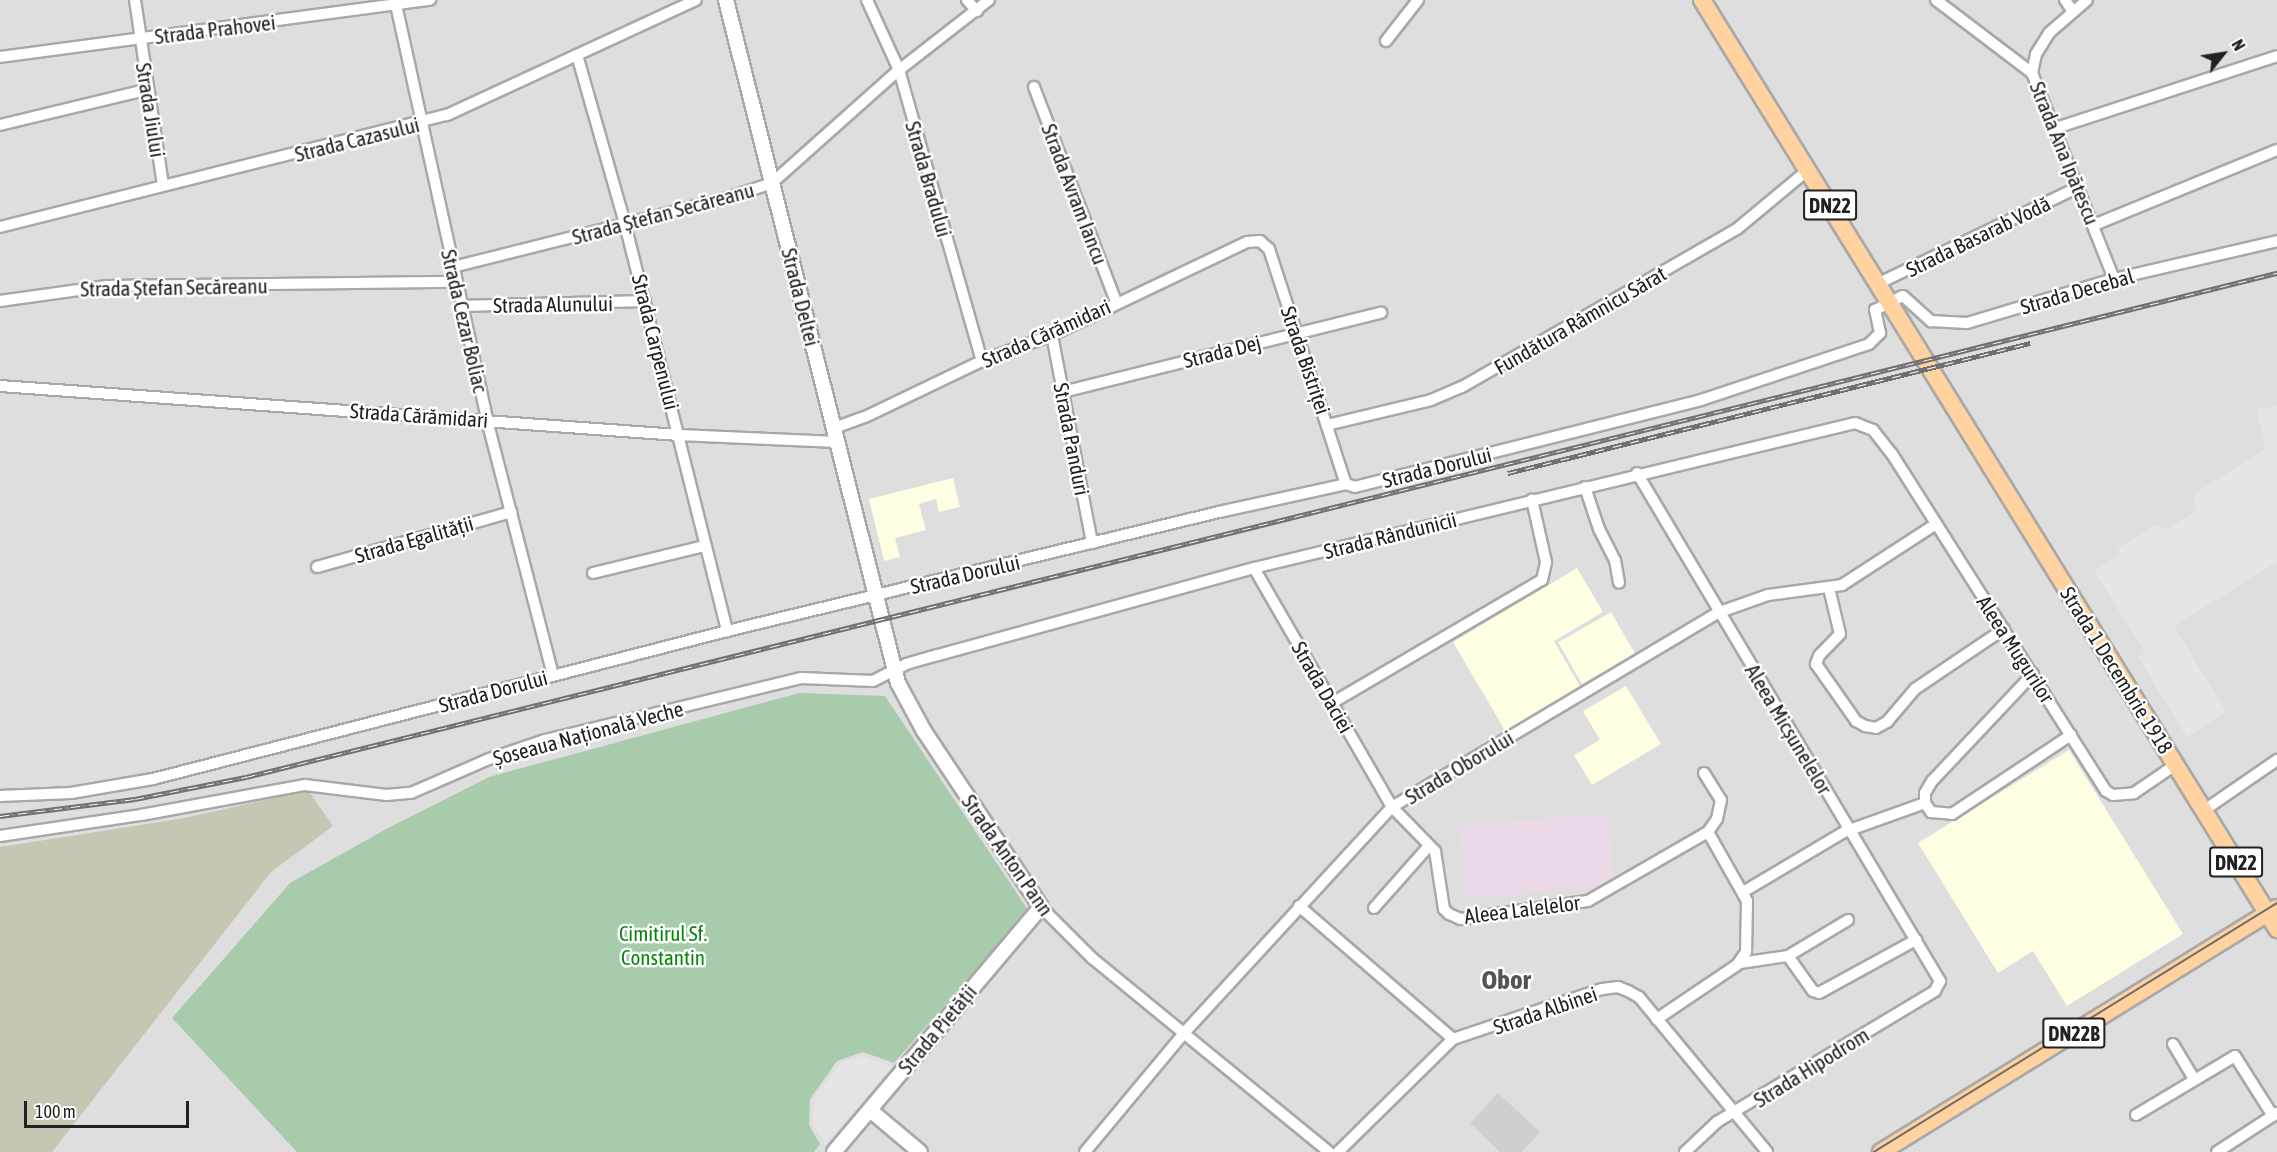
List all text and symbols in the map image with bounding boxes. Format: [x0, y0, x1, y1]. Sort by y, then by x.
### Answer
street label: Strada Prahovei [153, 9, 277, 49]
north arrow [2193, 24, 2253, 84]
text: N [2228, 36, 2249, 54]
street label: Strada Jiului [131, 61, 171, 159]
street label: Strada Ana Ipătescu [2025, 78, 2105, 228]
street label: Strada Cazasului [292, 111, 422, 167]
street label: Strada Bradului [900, 118, 958, 240]
street label: Strada Avram Iancu [1037, 120, 1113, 268]
street label: Strada Ștefan Secăreanu [569, 177, 757, 249]
road number: DN22 [1803, 188, 1857, 222]
street label: Strada Basarab Vodă [1902, 190, 2054, 282]
street label: Strada Deltei [777, 245, 825, 349]
street label: Strada Cezar Boliac [436, 247, 494, 395]
street label: Fundătura Râmnicu Sărat [1490, 261, 1670, 379]
street label: Strada Decebal [2017, 263, 2137, 319]
street label: Strada Carpenului [627, 272, 685, 412]
street label: Strada Ștefan Secăreanu [80, 273, 268, 301]
street label: Strada Alunului [493, 290, 613, 318]
street label: Strada Cărămidari [978, 293, 1114, 373]
street label: Strada Bistriței [1276, 303, 1336, 417]
street label: Strada Dej [1181, 329, 1263, 373]
street label: Strada Panduri [1049, 381, 1095, 497]
street label: Strada Cărămidari [349, 398, 489, 432]
street label: Strada Dorului [1380, 441, 1494, 493]
street label: Strada Rândunicii [1321, 506, 1459, 564]
street label: Strada Egalității [352, 510, 476, 568]
street label: Strada Dorului [908, 549, 1022, 599]
street label: Strada 1 Decembrie 1918 [2055, 582, 2179, 758]
street label: Aleea Mugurilor [1972, 591, 2060, 707]
street label: Strada Daciei [1287, 637, 1359, 737]
street label: Aleea Micșunelelor [1740, 659, 1838, 799]
street label: Strada Dorului [436, 664, 550, 718]
street label: Șoseaua Națională Veche [490, 695, 686, 771]
street label: Strada Oborului [1400, 725, 1518, 809]
street label: Strada Anton Pann [957, 790, 1059, 920]
road number: DN22 [2209, 845, 2263, 879]
street label: Aleea Lalelelor [1463, 889, 1581, 929]
park label: Cimitirul Sf. Constantin [619, 920, 707, 970]
district label: Obor [1481, 964, 1531, 996]
street label: Strada Pietății [892, 979, 982, 1079]
street label: Strada Albinei [1490, 980, 1600, 1040]
road number: DN22B [2041, 1016, 2107, 1050]
street label: Strada Hipodrom [1749, 1022, 1873, 1112]
scale bar [27, 1089, 192, 1127]
text: 100 m [35, 1101, 76, 1122]

